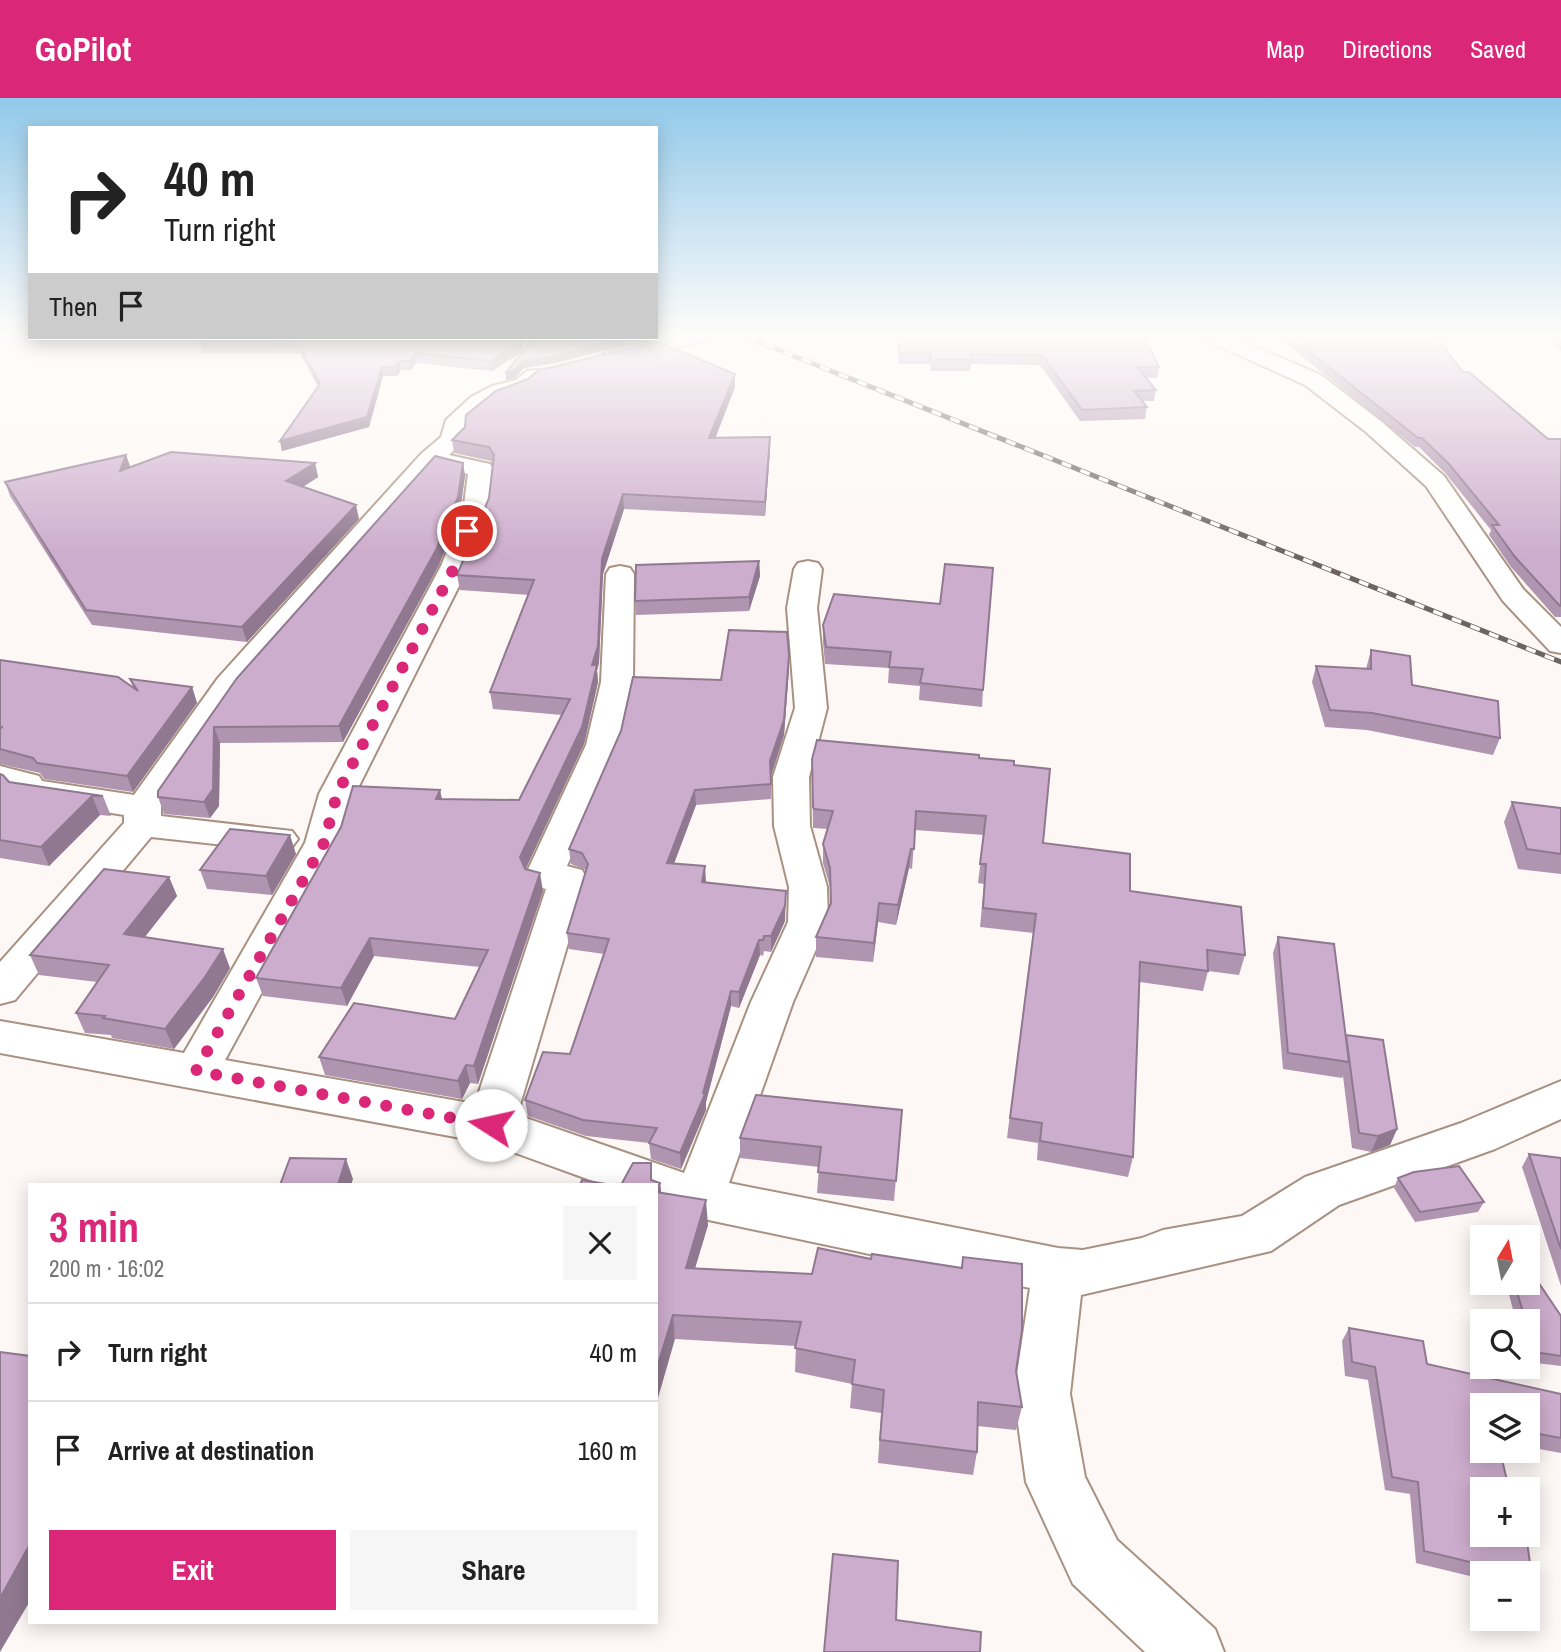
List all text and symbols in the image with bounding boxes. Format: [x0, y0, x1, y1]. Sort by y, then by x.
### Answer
text: GoPilot [35, 27, 131, 71]
text: Map [1266, 33, 1304, 65]
text: Directions [1342, 33, 1432, 65]
text: Saved [1470, 33, 1526, 65]
text: 40 m [164, 145, 256, 211]
icon: right [49, 154, 140, 245]
text: Turn right [164, 208, 276, 251]
icon: arrive [112, 287, 150, 325]
text: Then [49, 289, 98, 324]
pin [437, 501, 497, 561]
icon: arrive [448, 512, 486, 550]
position arrow [454, 1088, 528, 1162]
text: 3 min [49, 1199, 139, 1255]
button: close [563, 1206, 637, 1280]
north arrow [1470, 1225, 1540, 1295]
map controls [1470, 1225, 1540, 1631]
text: 200 m · 16:02 [49, 1253, 164, 1284]
button: search [1470, 1309, 1540, 1379]
icon: right [49, 1333, 87, 1371]
text: Turn right [108, 1335, 207, 1370]
text: 40 m [590, 1335, 637, 1370]
button: layers [1470, 1393, 1540, 1463]
icon: arrive [49, 1431, 87, 1469]
text: Arrive at destination [108, 1433, 314, 1468]
text: 160 m [578, 1433, 637, 1468]
button: + [1470, 1477, 1540, 1547]
button: Exit [49, 1530, 336, 1610]
button: Share [350, 1530, 637, 1610]
button: − [1470, 1561, 1540, 1631]

